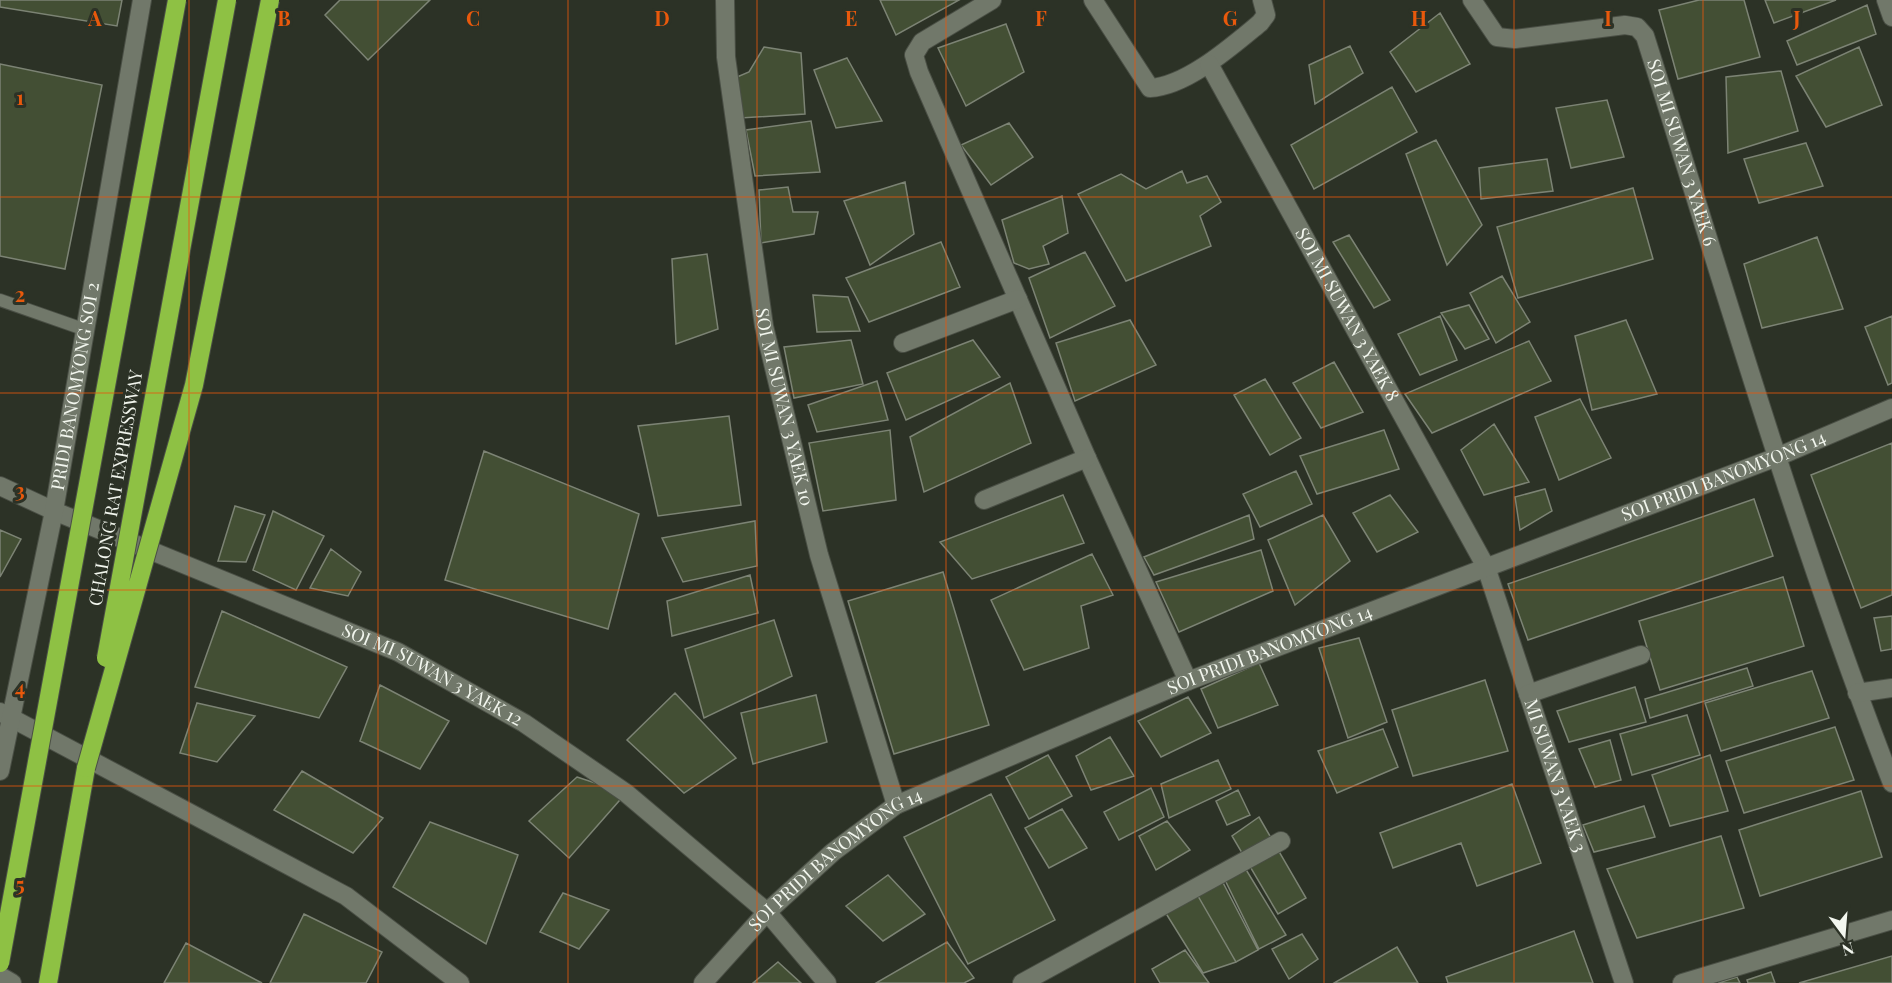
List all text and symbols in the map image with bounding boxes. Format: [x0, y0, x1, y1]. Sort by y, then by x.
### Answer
text: A [87, 4, 102, 31]
text: B [277, 4, 291, 31]
text: C [466, 4, 480, 31]
text: D [654, 4, 670, 31]
text: E [845, 4, 857, 31]
text: F [1035, 4, 1047, 31]
text: G [1223, 4, 1238, 31]
text: H [1411, 4, 1427, 31]
text: I [1604, 4, 1612, 31]
text: J [1792, 4, 1801, 31]
street label: SOI MI SUWAN 3 YAEK 6 [1642, 56, 1723, 249]
text: 1 [16, 83, 24, 110]
street label: SOI MI SUWAN 3 YAEK 8 [1290, 223, 1405, 405]
text: 2 [15, 280, 25, 307]
street label: PRIDI BANOMYONG SOI 2 [45, 280, 104, 492]
street label: SOI MI SUWAN 3 YAEK 10 [751, 306, 820, 508]
street label: CHALONG RAT EXPRESSWAY [82, 368, 148, 608]
street label: SOI PRIDI BANOMYONG 14 [1618, 425, 1829, 526]
text: 3 [15, 476, 25, 503]
street label: SOI PRIDI BANOMYONG 14 [1163, 599, 1375, 700]
street label: SOI MI SUWAN 3 YAEK 12 [339, 617, 527, 731]
text: 4 [15, 673, 25, 700]
street label: MI SUWAN 3 YAEK 3 [1520, 696, 1593, 855]
street label: SOI PRIDI BANOMYONG 14 [742, 782, 926, 936]
text: 5 [15, 870, 25, 897]
north arrow [1814, 905, 1874, 965]
text: N [1839, 938, 1857, 962]

